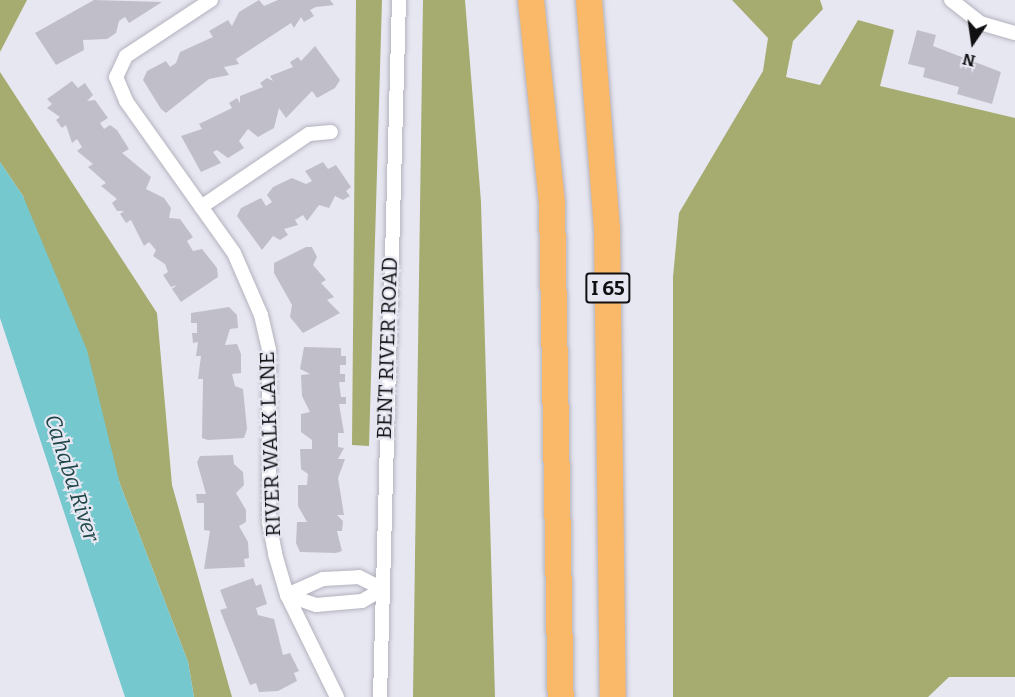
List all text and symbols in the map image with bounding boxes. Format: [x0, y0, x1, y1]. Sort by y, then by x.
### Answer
north arrow [943, 12, 1003, 72]
text: N [961, 49, 977, 71]
street label: BENT RIVER ROAD [371, 256, 403, 440]
road number: I 65 [584, 271, 632, 305]
street label: RIVER WALK LANE [254, 351, 286, 537]
water label: Cahaba River [39, 411, 105, 545]

